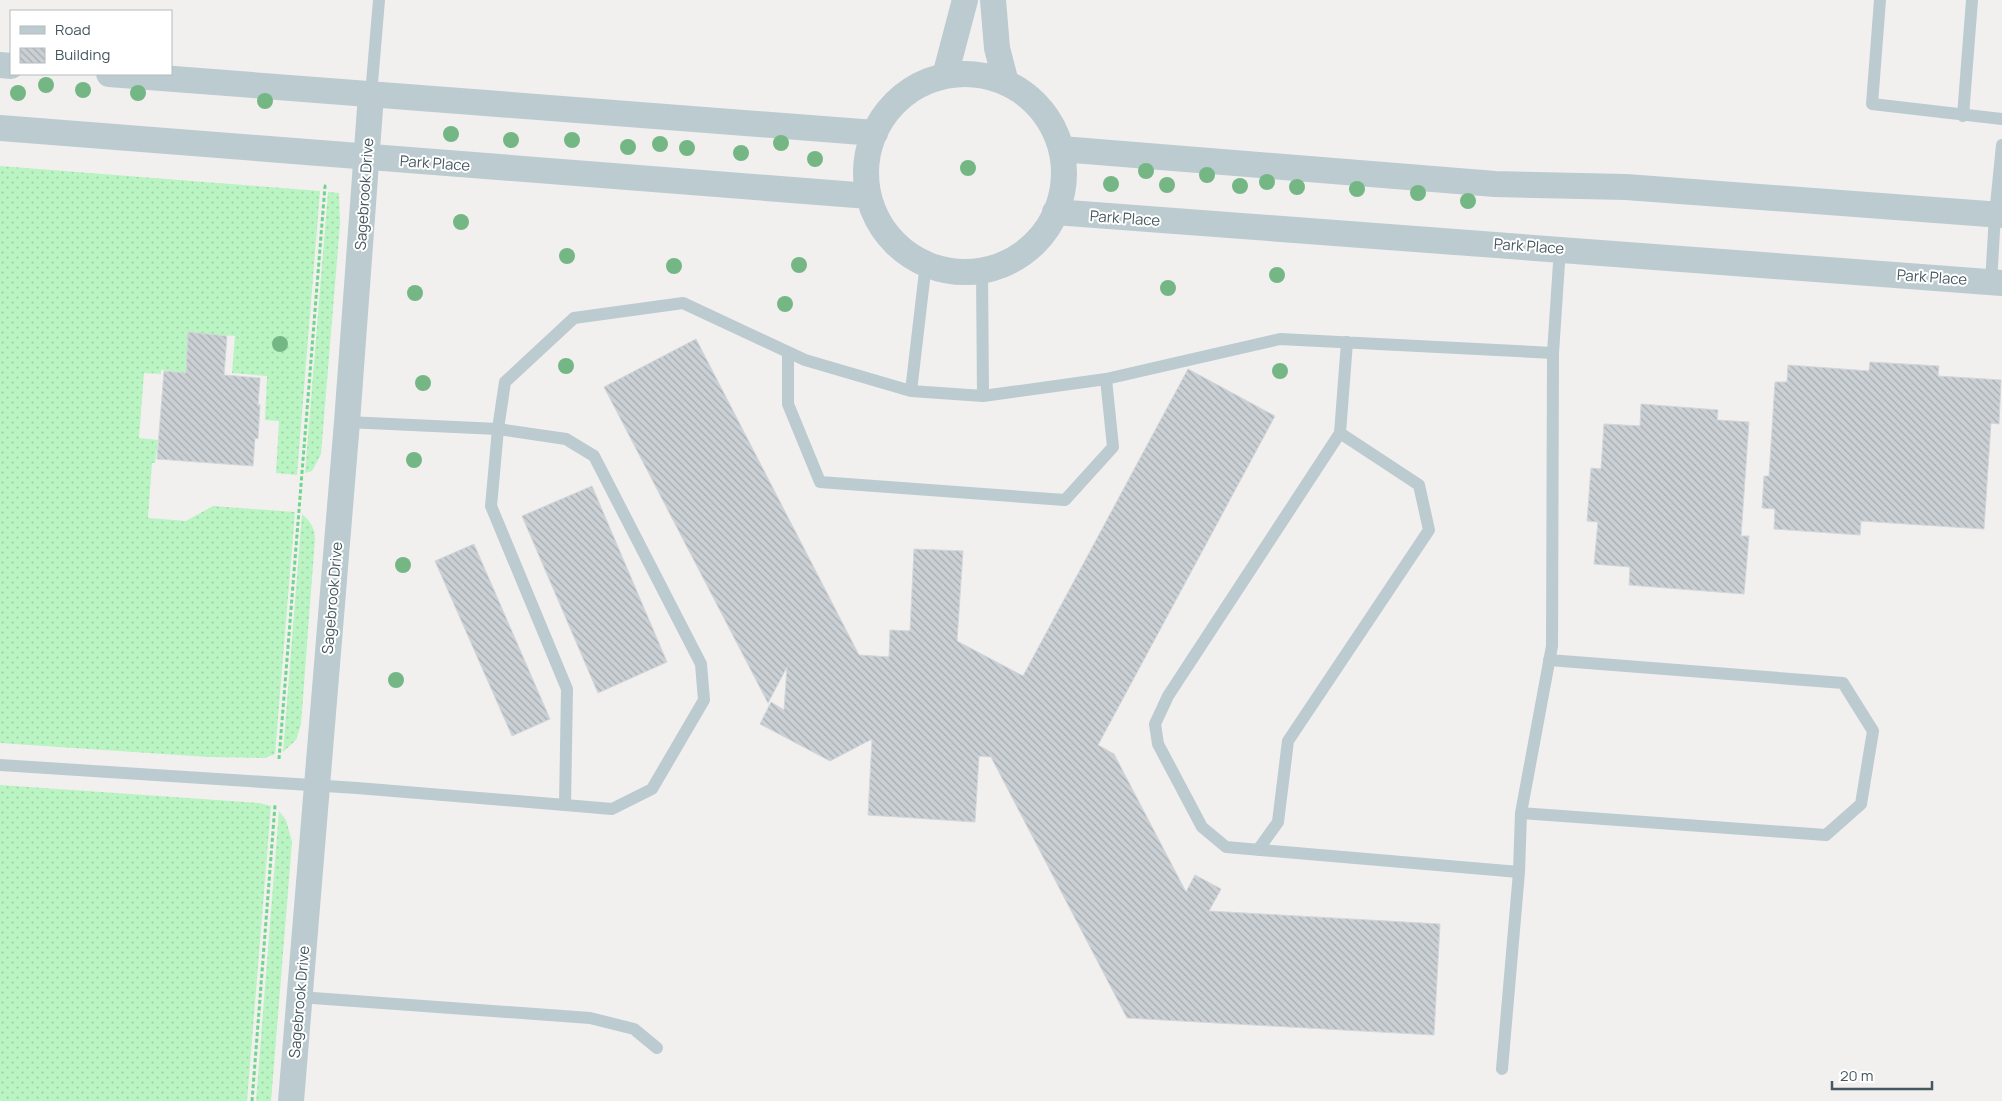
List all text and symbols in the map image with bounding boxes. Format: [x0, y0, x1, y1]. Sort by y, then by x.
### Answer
legend [10, 10, 172, 75]
text: Road [55, 19, 91, 40]
text: Building [55, 44, 110, 65]
street label: Sagebrook Drive [350, 137, 378, 251]
street label: Park Place [399, 150, 471, 176]
street label: Park Place [1089, 205, 1161, 231]
street label: Park Place [1493, 233, 1565, 259]
street label: Park Place [1896, 264, 1968, 290]
street label: Sagebrook Drive [317, 541, 347, 655]
street label: Sagebrook Drive [284, 945, 314, 1059]
scale bar [1832, 1058, 1932, 1090]
text: 20 m [1840, 1065, 1873, 1086]

